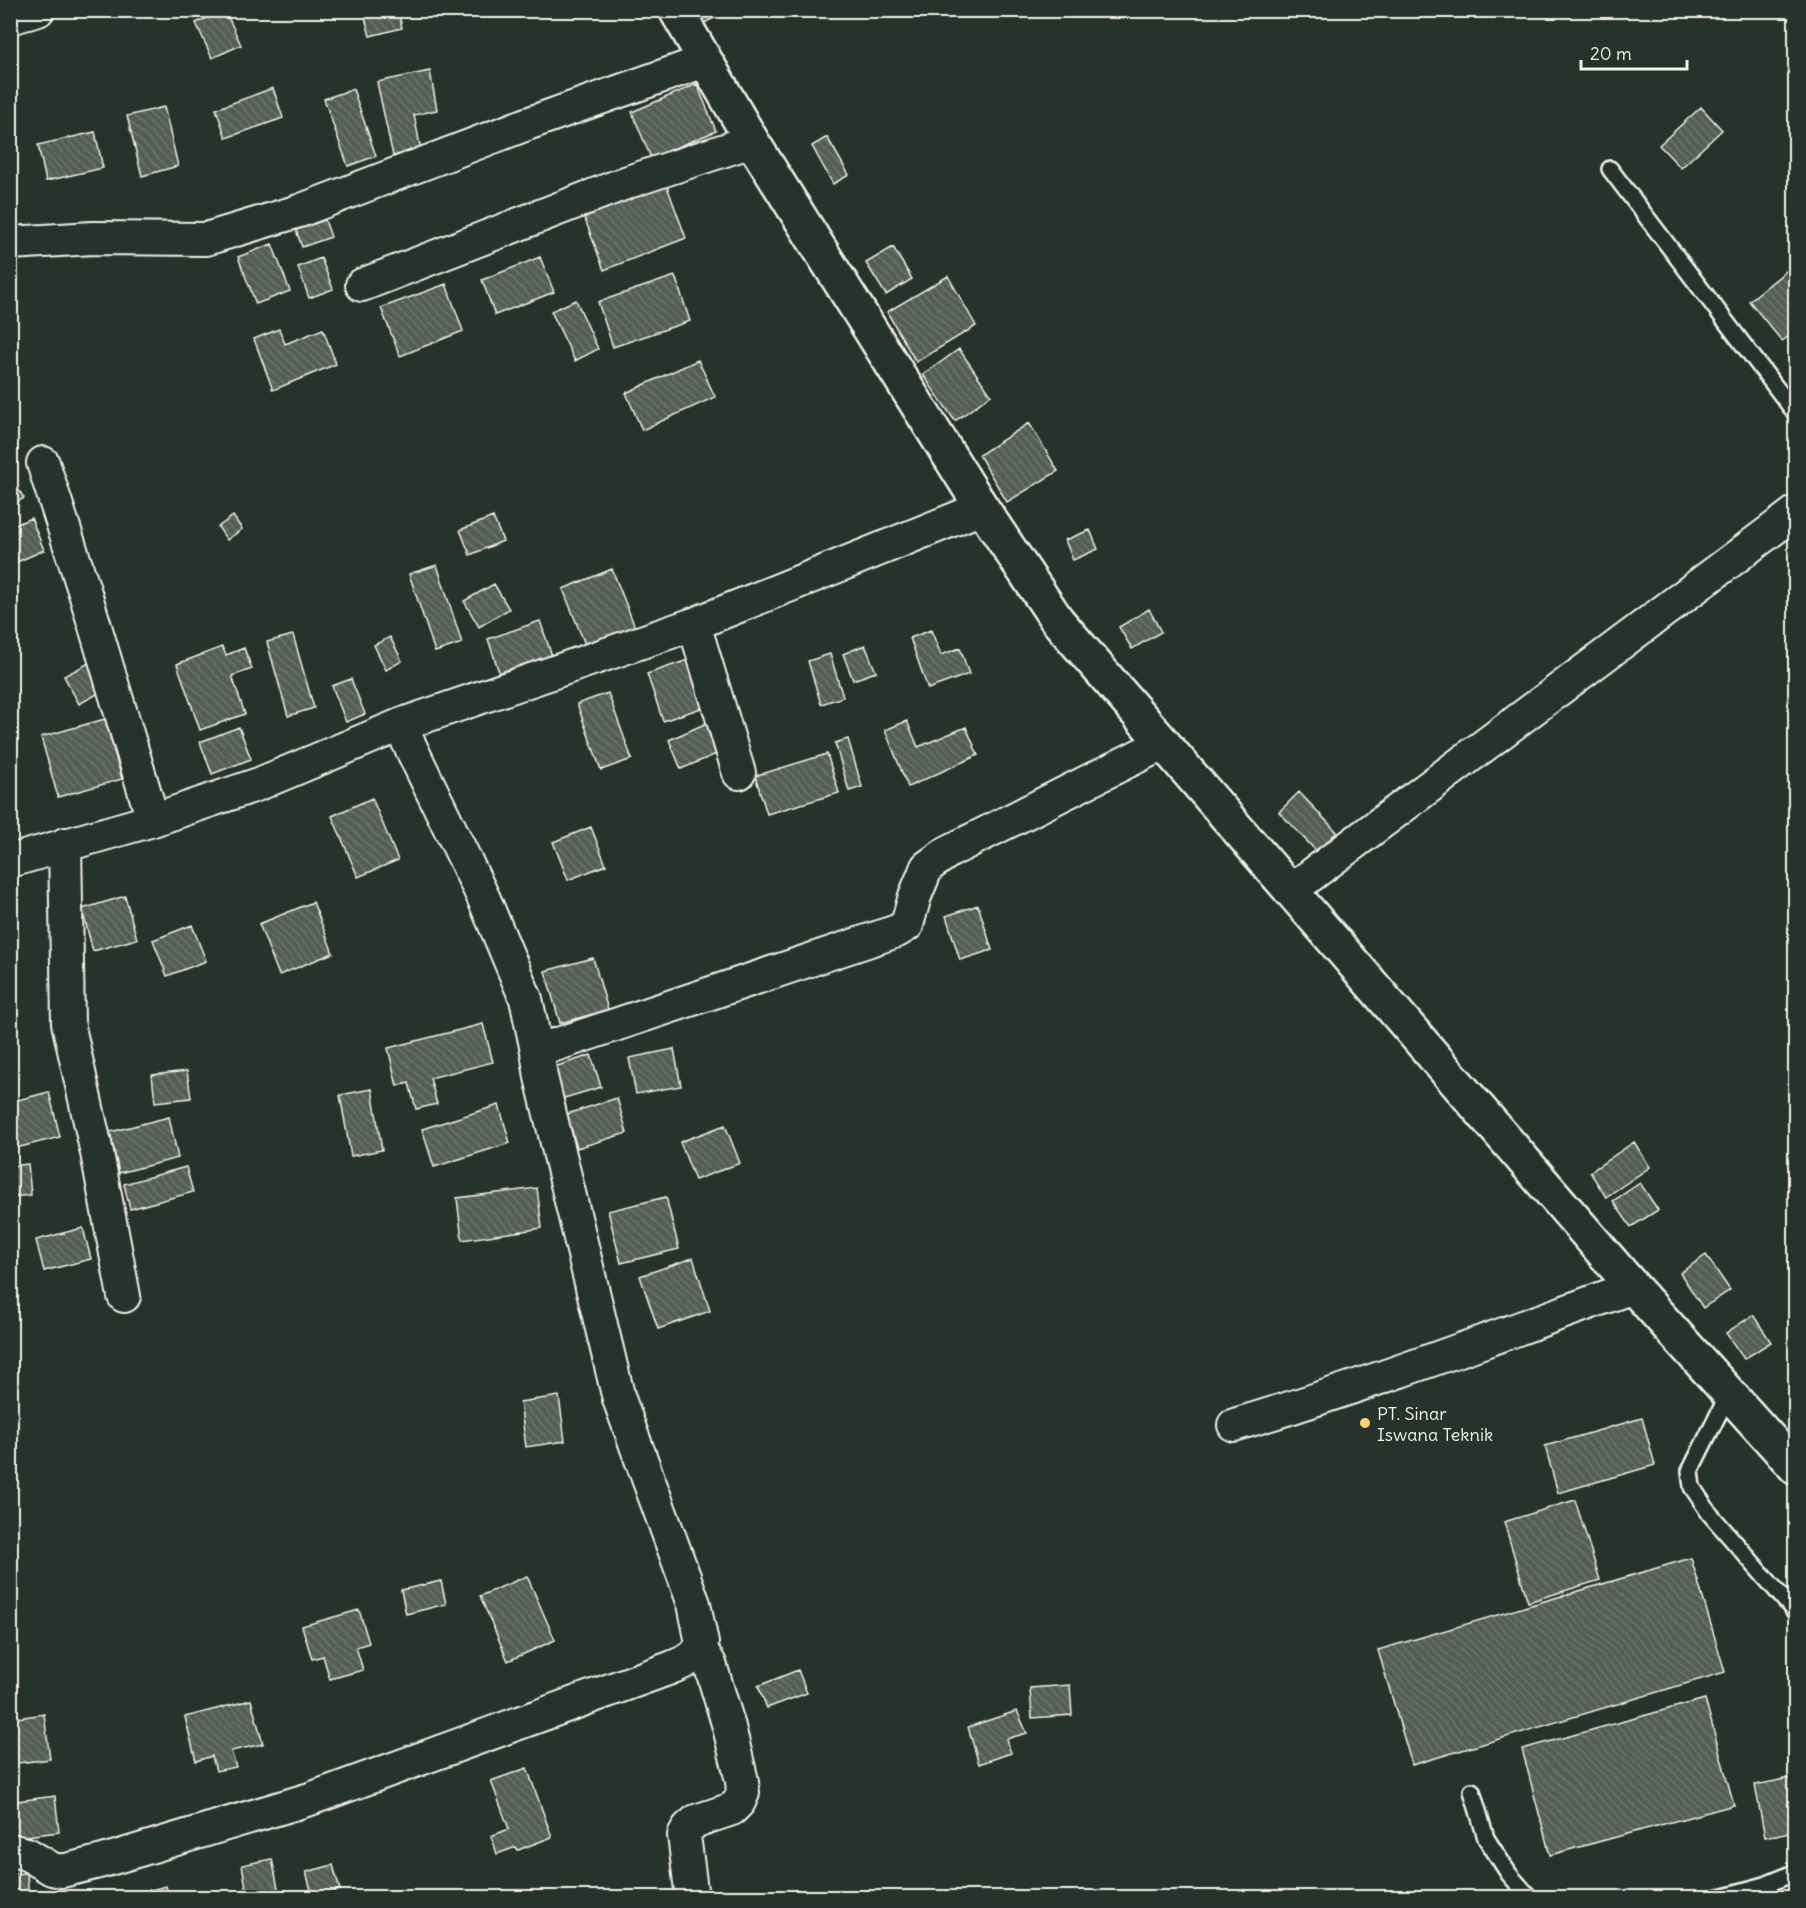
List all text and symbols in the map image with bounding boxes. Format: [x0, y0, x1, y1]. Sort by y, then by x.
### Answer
scale bar [1581, 33, 1688, 71]
text: 20 m [1590, 42, 1632, 65]
place label: PT. Sinar Iswana Teknik [1377, 1402, 1493, 1446]
marker: PT. Sinar Iswana Teknik [1358, 1416, 1372, 1430]

